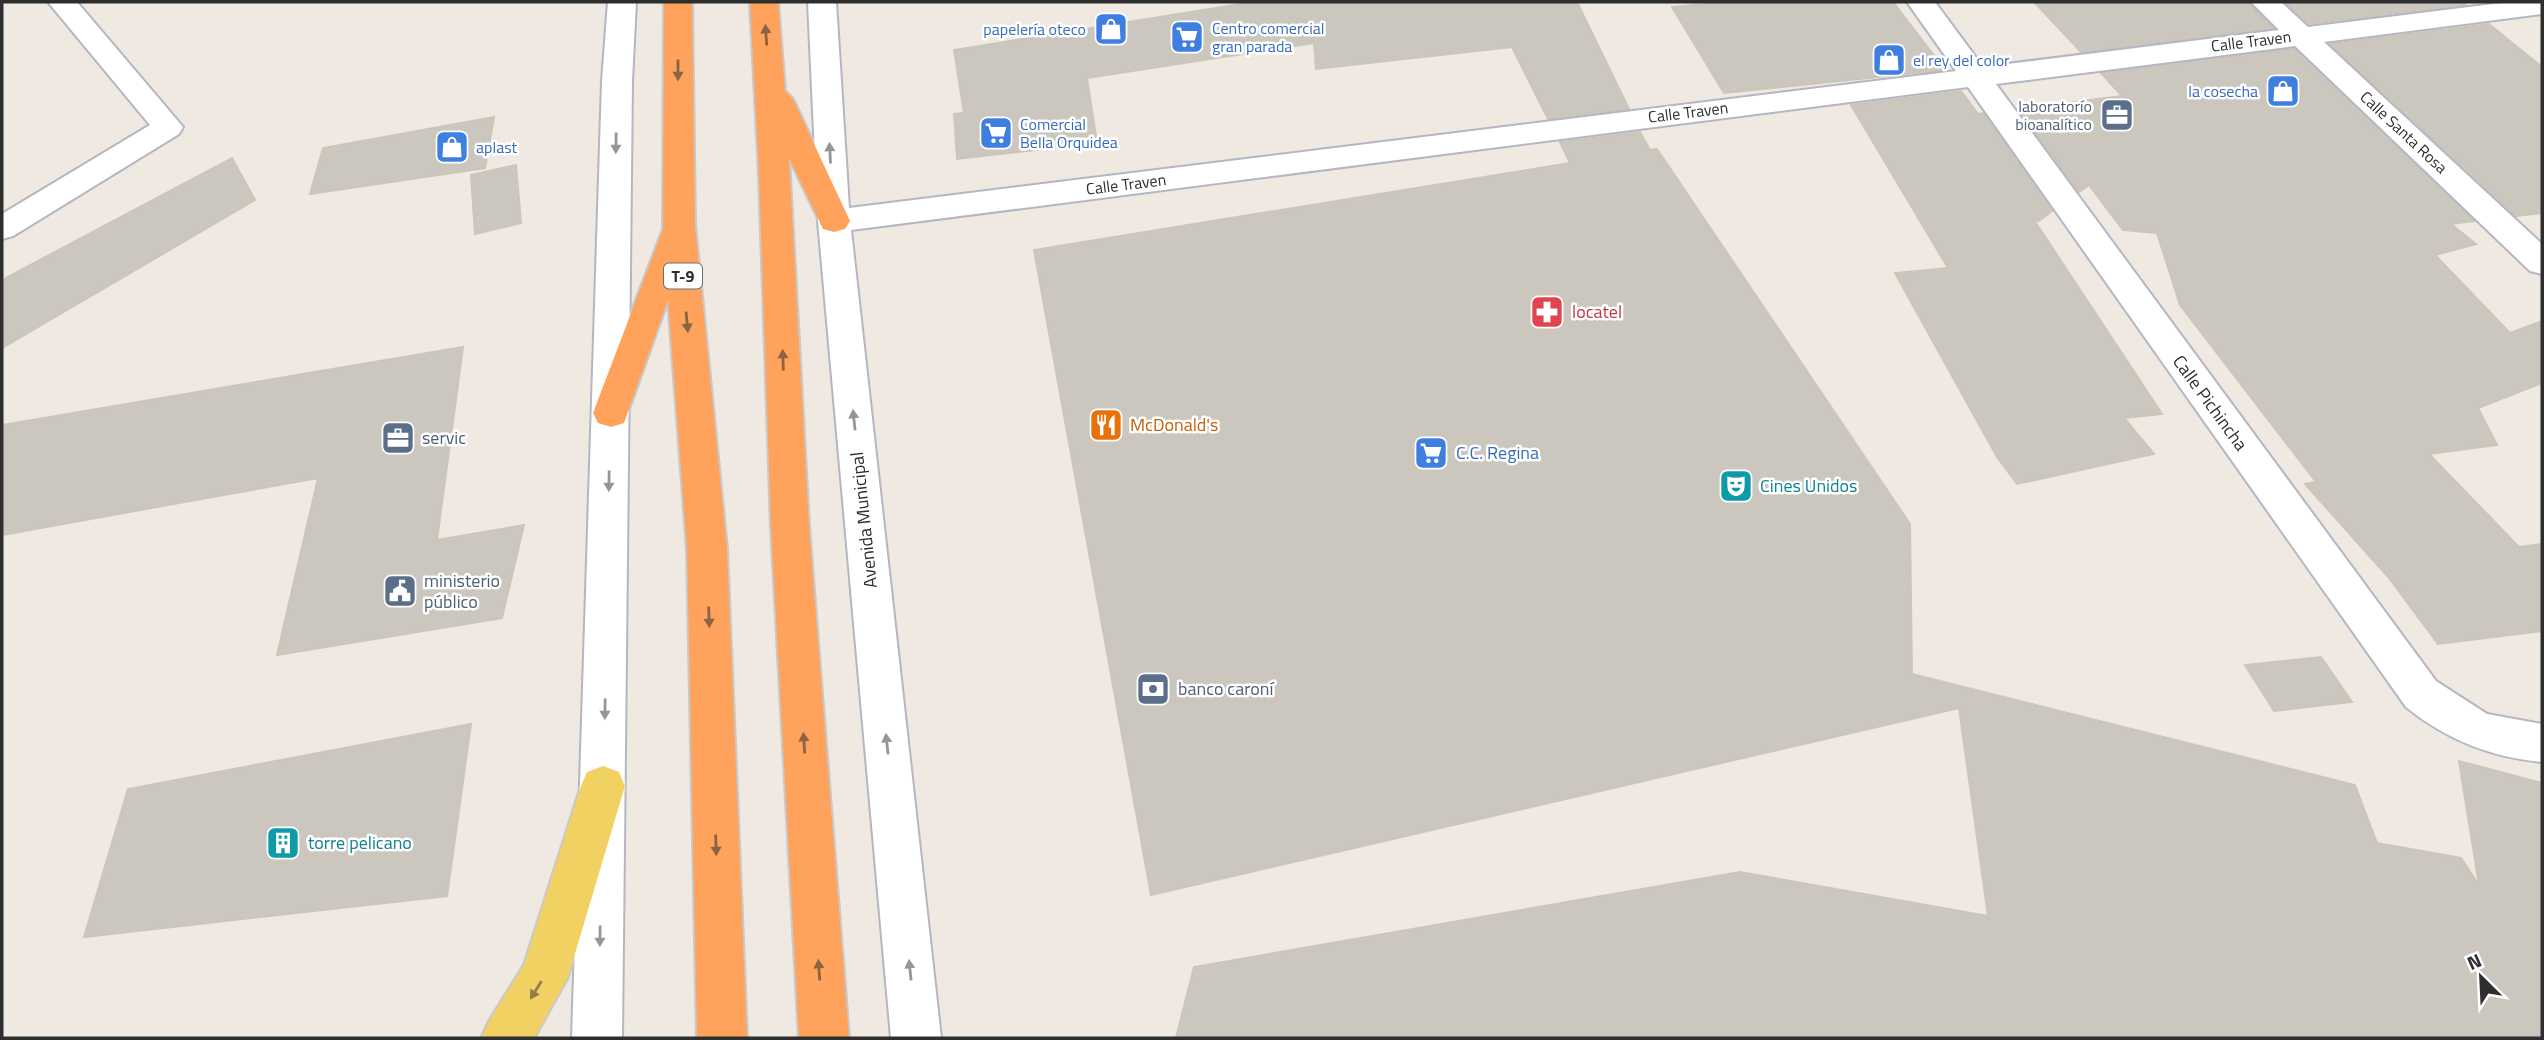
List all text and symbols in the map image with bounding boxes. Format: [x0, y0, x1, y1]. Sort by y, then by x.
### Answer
shop icon: papelería oteco [1092, 10, 1130, 48]
place label: Centro comercial gran parada [1212, 16, 1324, 58]
place label: papelería oteco [983, 17, 1086, 41]
supermarket icon: Centro comercial gran parada [1168, 18, 1206, 56]
one-way arrow [760, 24, 771, 46]
street label: Calle Traven [2210, 24, 2292, 58]
shop icon: el rey del color [1870, 41, 1908, 79]
place label: el rey del color [1913, 48, 2010, 72]
one-way arrow [672, 59, 684, 81]
shop icon: la cosecha [2264, 72, 2302, 110]
place label: la cosecha [2188, 79, 2258, 103]
street label: Calle Santa Rosa [2355, 85, 2453, 179]
place label: laboratorío bioanalítico [2015, 94, 2092, 136]
street label: Calle Traven [1647, 95, 1729, 129]
office icon: laboratorío bioanalítico [2098, 96, 2136, 134]
place label: Comercial Bella Orquidea [1020, 112, 1118, 154]
supermarket icon: Comercial Bella Orquidea [977, 114, 1015, 152]
shop icon: aplast [433, 128, 471, 166]
one-way arrow [610, 133, 622, 155]
place label: aplast [476, 135, 518, 159]
one-way arrow [825, 142, 836, 164]
street label: Calle Traven [1085, 167, 1167, 201]
road number: T-9 [664, 264, 702, 288]
pharmacy icon: locatel [1528, 293, 1566, 331]
place label: locatel [1572, 298, 1622, 325]
one-way arrow [682, 311, 693, 333]
one-way arrow [777, 349, 788, 371]
street label: Calle Pichincha [2166, 349, 2254, 456]
restaurant icon: McDonald's [1087, 406, 1125, 444]
one-way arrow [849, 409, 860, 431]
place label: McDonald's [1130, 411, 1218, 438]
office icon: servic [379, 419, 417, 457]
place label: servic [422, 424, 466, 451]
supermarket icon: C.C. Regina [1412, 434, 1450, 472]
place label: C.C. Regina [1456, 439, 1539, 466]
street label: Avenida Municipal [843, 451, 884, 590]
theatre icon: Cines Unidos [1717, 467, 1755, 505]
one-way arrow [604, 470, 615, 492]
place label: Cines Unidos [1760, 472, 1857, 499]
place label: ministerio público [424, 567, 500, 615]
public building icon: ministerio público [381, 572, 419, 610]
one-way arrow [703, 606, 714, 628]
bank icon: banco caroní [1134, 670, 1172, 708]
place label: banco caroní [1178, 675, 1275, 702]
one-way arrow [599, 698, 611, 720]
one-way arrow [798, 732, 809, 754]
one-way arrow [881, 733, 892, 755]
building icon: torre pelicano [264, 824, 302, 862]
place label: torre pelicano [308, 829, 412, 856]
one-way arrow [710, 834, 721, 856]
one-way arrow [594, 925, 605, 947]
north arrow [2446, 942, 2516, 1012]
text: N [2462, 945, 2486, 977]
one-way arrow [813, 959, 824, 981]
one-way arrow [904, 959, 915, 981]
one-way arrow [530, 980, 543, 999]

